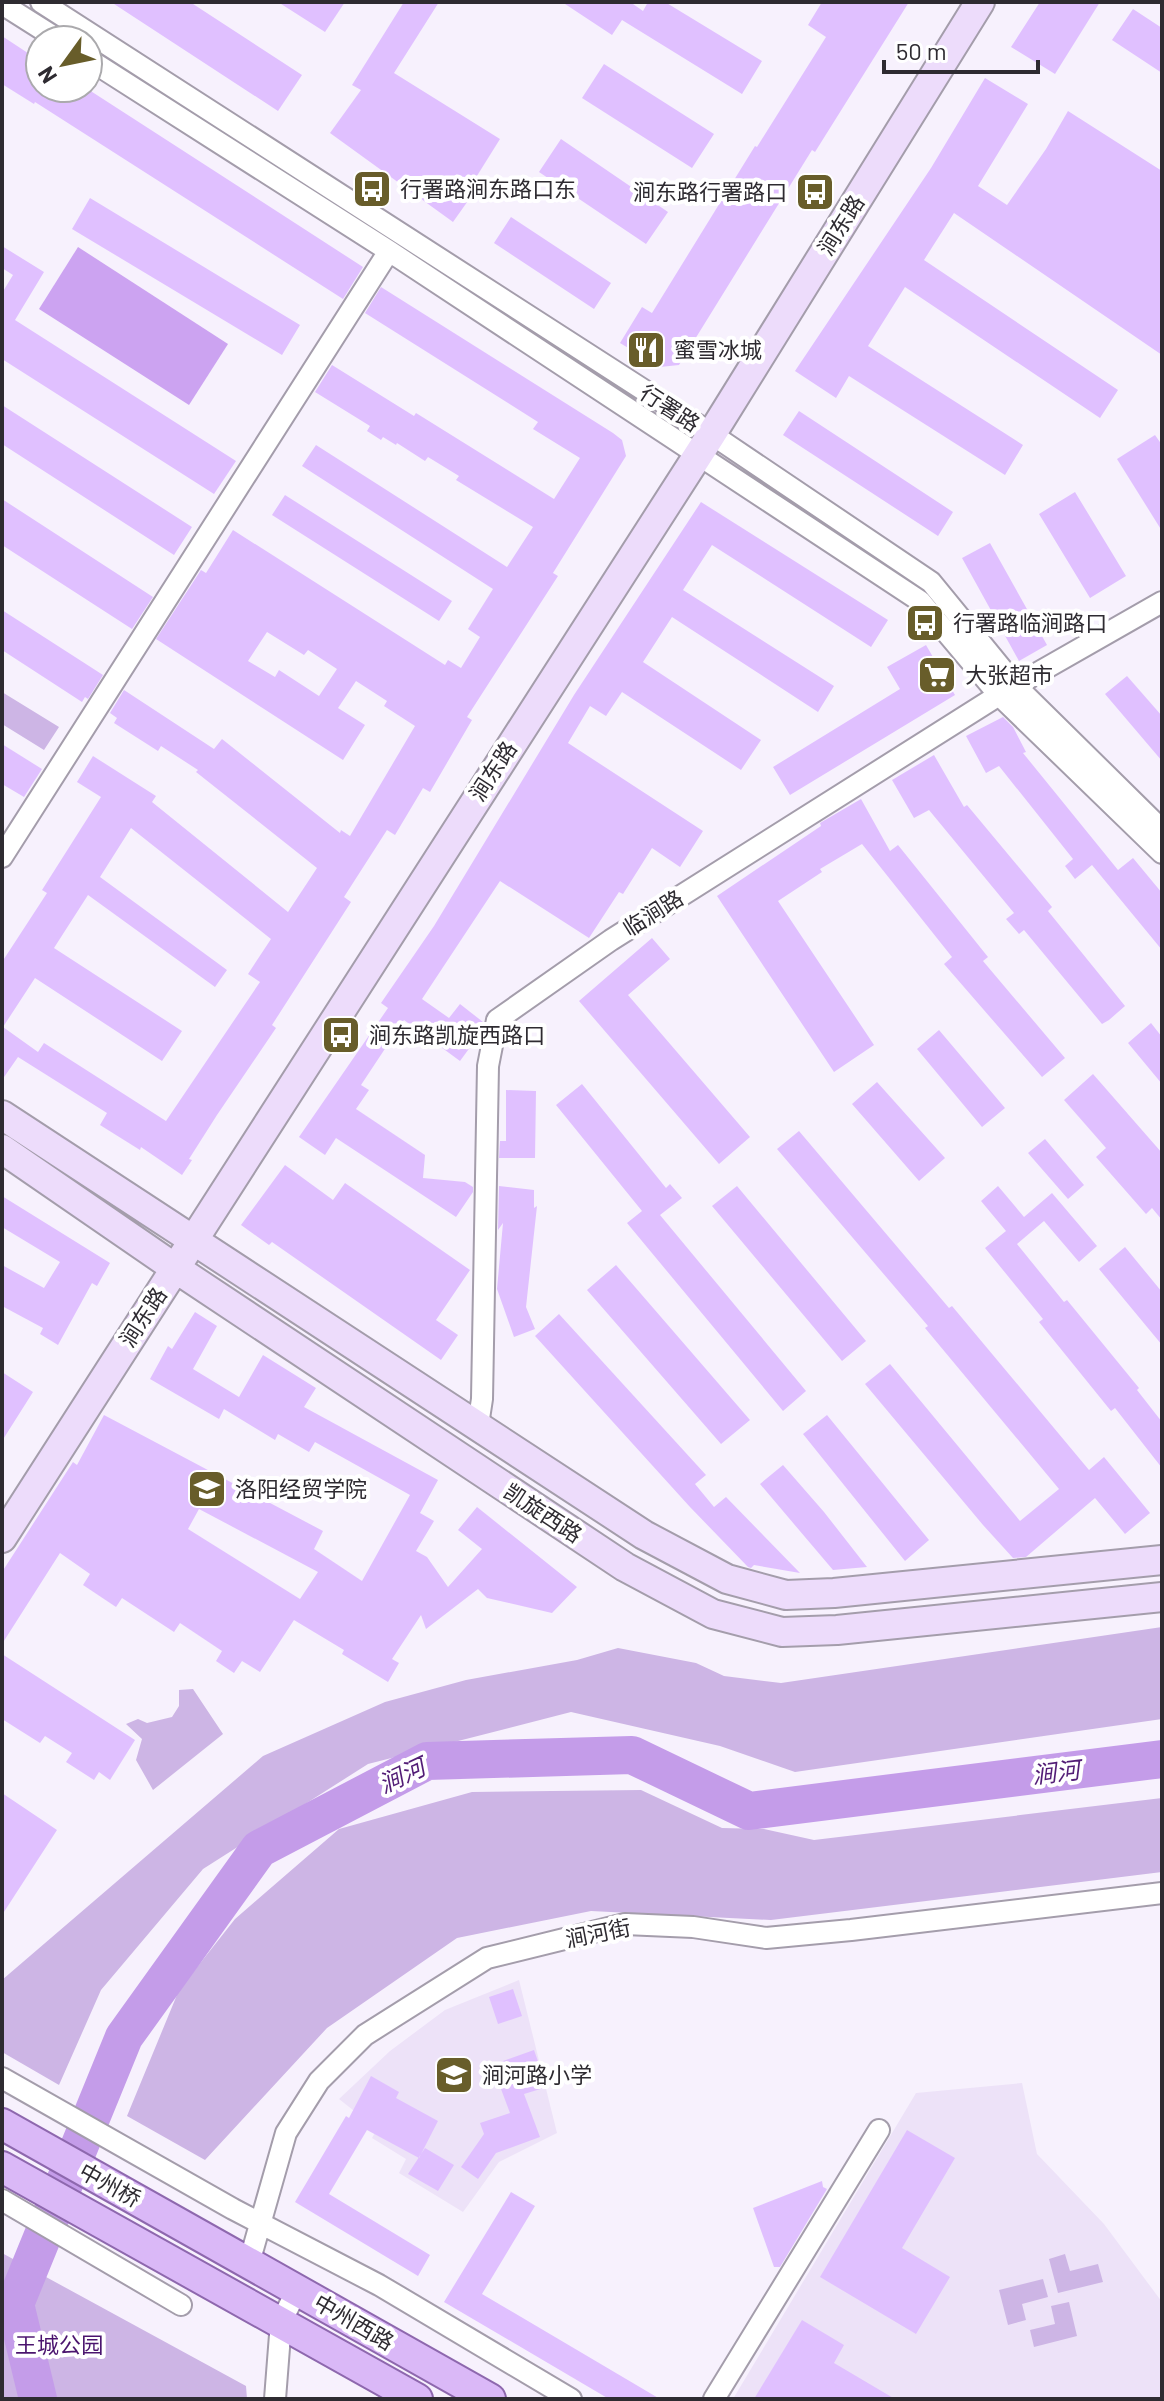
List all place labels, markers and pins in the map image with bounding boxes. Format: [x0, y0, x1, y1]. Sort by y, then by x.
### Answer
bus stop icon: 行署路涧东路口东 [351, 168, 393, 210]
bus stop icon: 涧东路行署路口 [794, 171, 836, 213]
place label: 行署路涧东路口东 [400, 175, 576, 201]
place label: 涧东路行署路口 [633, 178, 787, 204]
restaurant icon: 蜜雪冰城 [625, 329, 667, 371]
place label: 蜜雪冰城 [674, 336, 762, 362]
bus stop icon: 行署路临涧路口 [904, 602, 946, 644]
place label: 行署路临涧路口 [953, 609, 1107, 635]
supermarket icon: 大张超市 [916, 654, 958, 696]
place label: 大张超市 [965, 661, 1053, 687]
bus stop icon: 涧东路凯旋西路口 [320, 1014, 362, 1056]
place label: 涧东路凯旋西路口 [369, 1021, 545, 1047]
school or university icon: 洛阳经贸学院 [186, 1468, 228, 1510]
place label: 洛阳经贸学院 [235, 1475, 367, 1501]
school or university icon: 涧河路小学 [433, 2054, 475, 2096]
place label: 涧河路小学 [482, 2061, 592, 2087]

